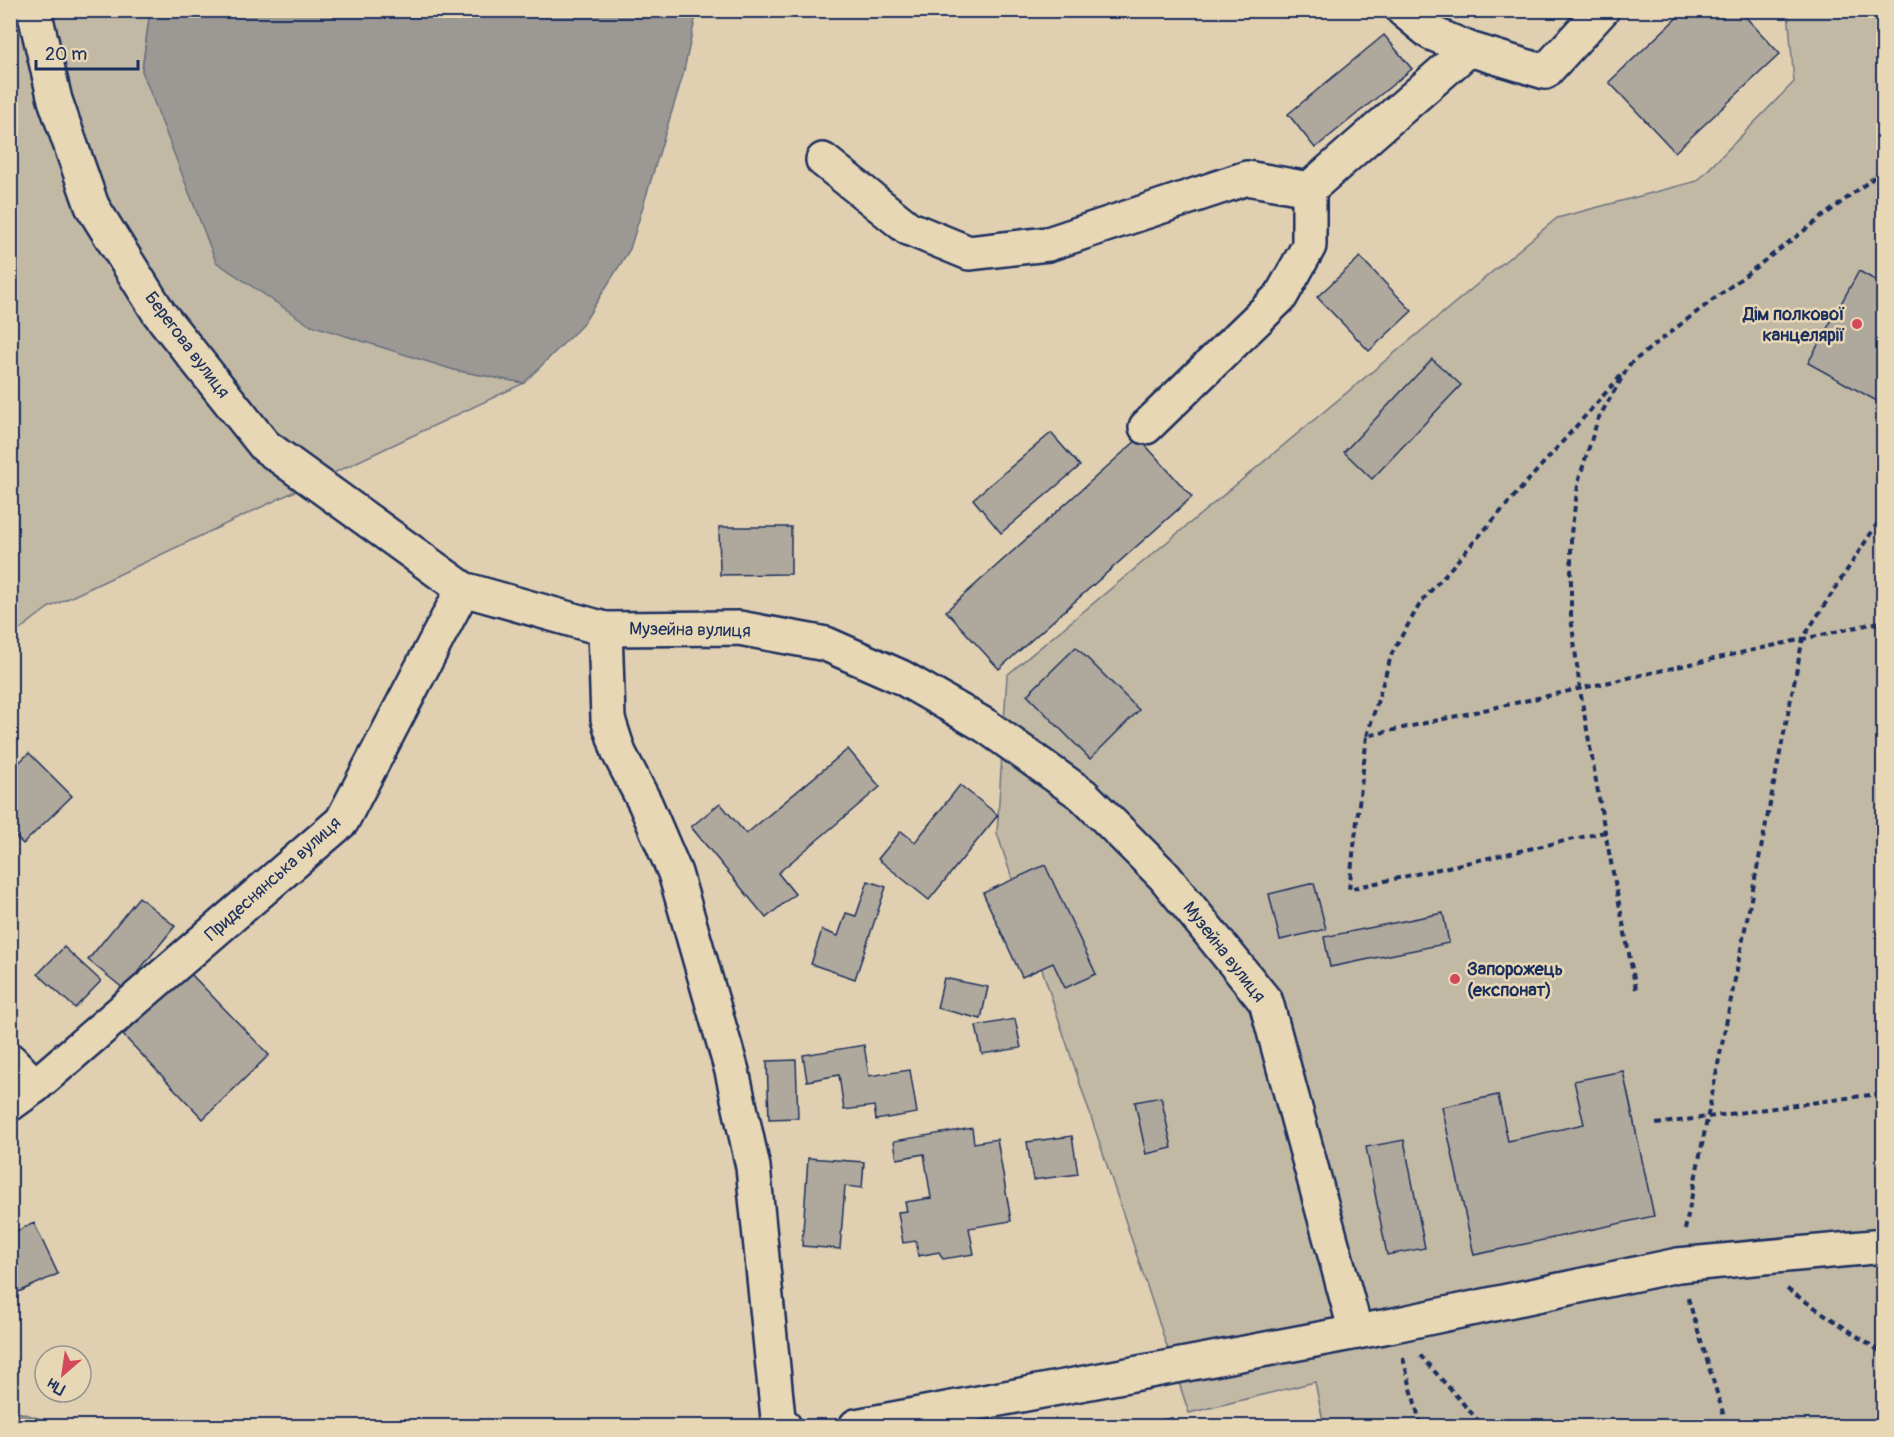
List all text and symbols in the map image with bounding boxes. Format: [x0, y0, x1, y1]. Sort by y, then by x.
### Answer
scale bar [36, 33, 138, 71]
text: 20 m [45, 43, 87, 66]
street label: Берегова вулиця [139, 287, 235, 403]
place label: Дім полкової канцелярії [1742, 303, 1845, 347]
marker: Дім полкової канцелярії [1850, 317, 1864, 331]
street label: Музейна вулиця [629, 617, 751, 643]
street label: Придеснянська вулиця [200, 812, 346, 946]
street label: Музейна вулиця [1177, 897, 1271, 1007]
place label: Запорожець (експонат) [1467, 958, 1563, 1002]
marker: Запорожець (експонат) [1448, 972, 1462, 986]
north arrow [33, 1344, 93, 1404]
text: Пн [44, 1373, 69, 1399]

